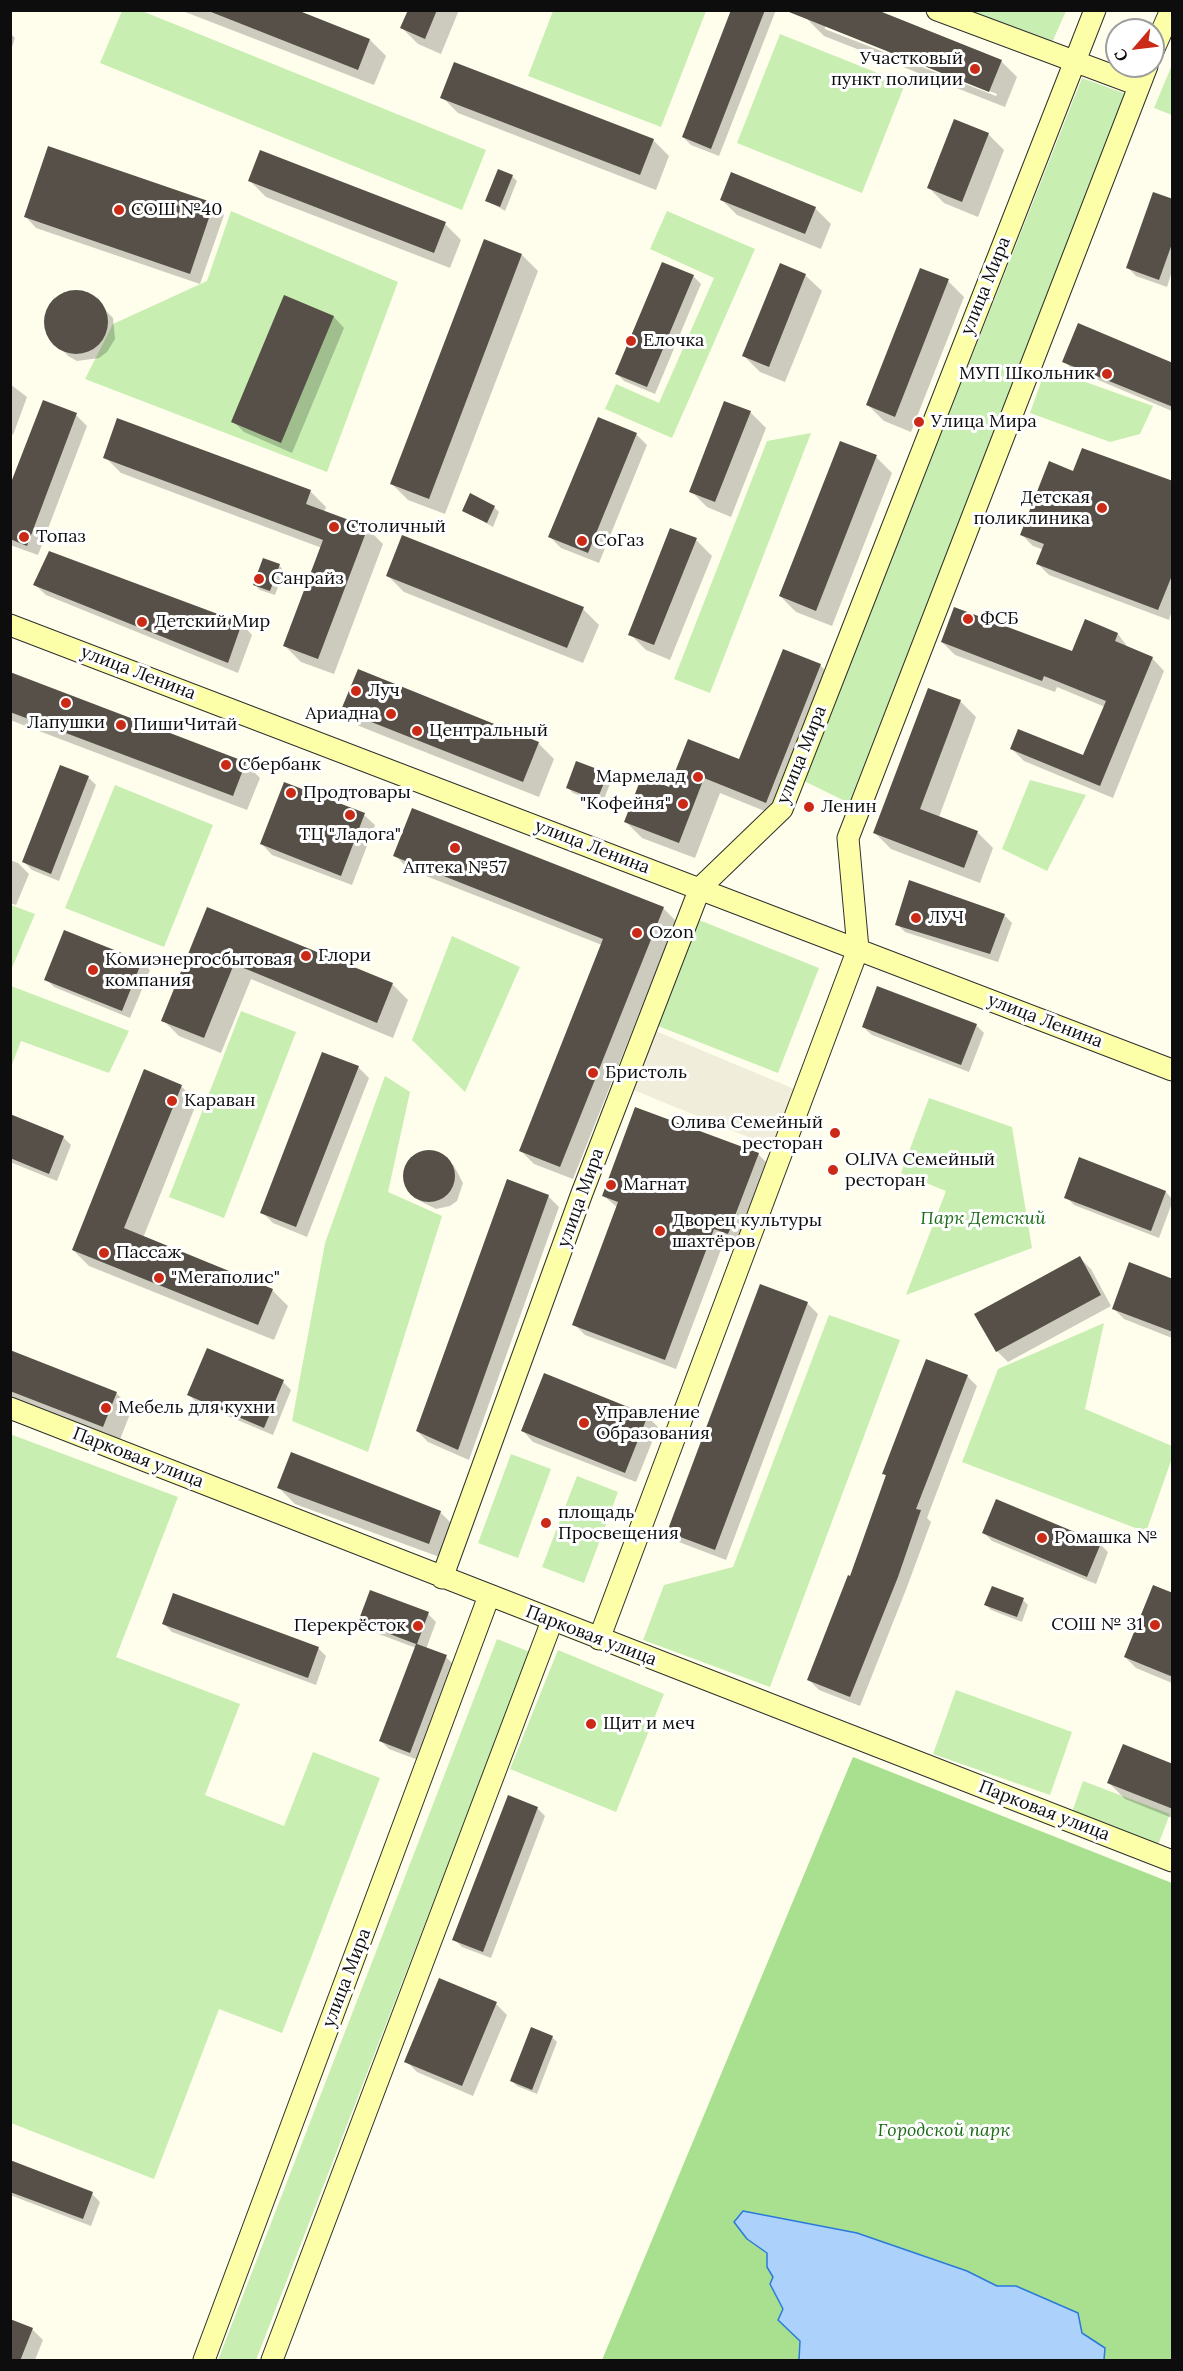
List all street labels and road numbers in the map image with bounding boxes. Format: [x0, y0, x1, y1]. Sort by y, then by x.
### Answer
street label: улица Мира [956, 234, 1016, 338]
street label: улица Ленина [77, 641, 199, 705]
street label: улица Мира [772, 703, 832, 807]
street label: улица Ленина [531, 815, 653, 879]
street label: улица Ленина [984, 989, 1106, 1053]
street label: улица Мира [553, 1145, 609, 1251]
street label: Парковая улица [69, 1423, 207, 1493]
street label: Парковая улица [522, 1601, 660, 1671]
street label: Парковая улица [975, 1776, 1113, 1846]
street label: улица Мира [318, 1925, 376, 2031]

